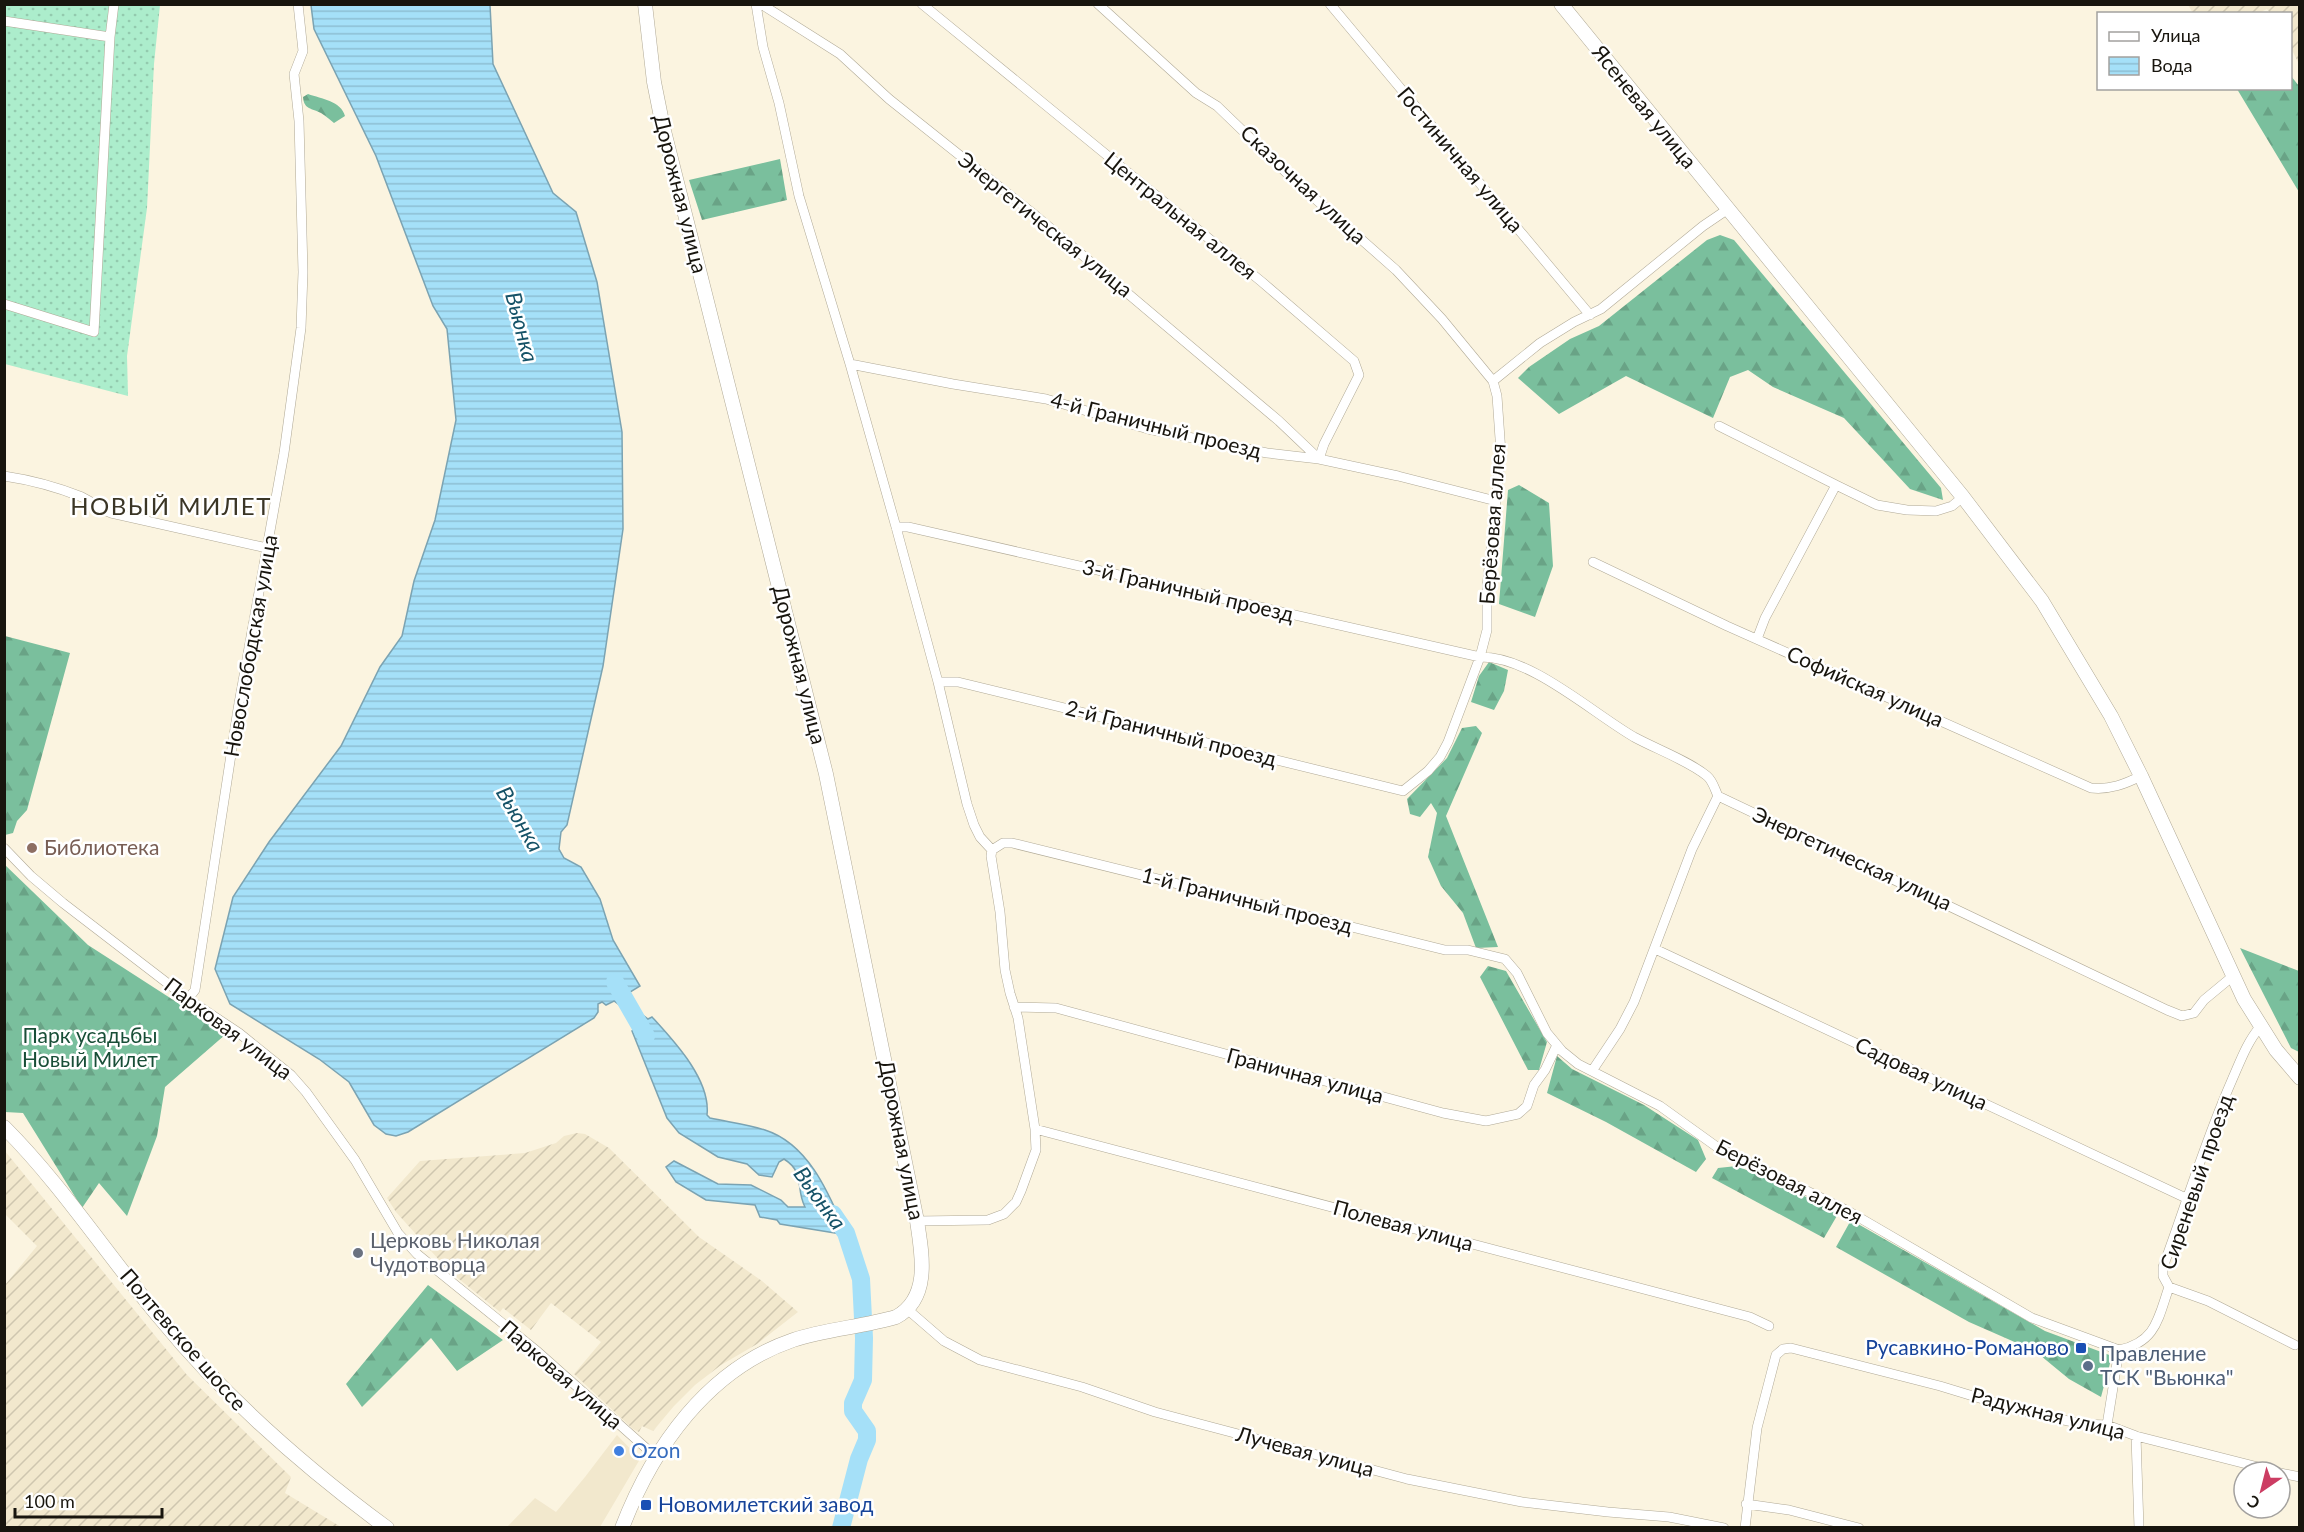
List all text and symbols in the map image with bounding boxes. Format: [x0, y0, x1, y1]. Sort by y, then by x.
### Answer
legend [2097, 12, 2292, 90]
text: Улица [2151, 24, 2201, 46]
street label: Ясеневая улица [1587, 39, 1703, 173]
text: Вода [2151, 54, 2192, 76]
street label: Гостиничная улица [1393, 81, 1529, 237]
street label: Дорожная улица [650, 112, 713, 276]
street label: Сказочная улица [1236, 119, 1372, 249]
street label: Энергетическая улица [954, 146, 1138, 302]
street label: Центральная аллея [1100, 146, 1262, 284]
water label: Вьюнка [500, 289, 545, 365]
street label: 4-й Граничный проезд [1048, 386, 1264, 463]
street label: Берёзовая аллея [1473, 443, 1510, 605]
district label: НОВЫЙ МИЛЕТ [70, 491, 272, 520]
street label: Новослободская улица [218, 533, 281, 759]
street label: 3-й Граничный проезд [1080, 553, 1297, 626]
street label: Дорожная улица [769, 583, 832, 747]
street label: Софийская улица [1783, 640, 1948, 731]
street label: 2-й Граничный проезд [1063, 694, 1279, 771]
water label: Вьюнка [491, 781, 550, 856]
street label: Энергетическая улица [1749, 801, 1956, 915]
place label: Библиотека [44, 834, 159, 859]
marker: Библиотека [25, 841, 39, 855]
street label: 1-й Граничный проезд [1139, 861, 1355, 938]
street label: Парковая улица [160, 972, 298, 1084]
park label: Парк усадьбы Новый Милет [22, 1022, 158, 1071]
street label: Садовая улица [1851, 1031, 1992, 1114]
street label: Граничная улица [1224, 1042, 1386, 1107]
street label: Дорожная улица [875, 1057, 930, 1222]
street label: Сиреневый проезд [2154, 1091, 2237, 1272]
street label: Берёзовая аллея [1712, 1133, 1867, 1228]
water label: Вьюнка [788, 1161, 852, 1235]
street label: Полевая улица [1331, 1194, 1476, 1255]
place label: Церковь Николая Чудотворца [370, 1227, 540, 1276]
marker: Церковь Николая Чудотворца [351, 1246, 365, 1260]
street label: Полтевское шоссе [116, 1263, 252, 1415]
street label: Парковая улица [496, 1314, 628, 1434]
place label: Русавкино-Романово [1865, 1334, 2069, 1359]
place label: Правление ТСК "Вьюнка" [2100, 1340, 2234, 1389]
marker: Русавкино-Романово [2074, 1341, 2088, 1355]
marker: Правление ТСК "Вьюнка" [2081, 1359, 2095, 1373]
street label: Радужная улица [1969, 1381, 2128, 1444]
street label: Лучевая улица [1233, 1420, 1377, 1481]
place label: Ozon [631, 1437, 681, 1462]
marker: Ozon [612, 1444, 626, 1458]
north arrow [2232, 1460, 2292, 1520]
scale bar [15, 1481, 162, 1519]
text: 100 m [24, 1490, 75, 1512]
place label: Новомилетский завод [658, 1491, 873, 1516]
text: С [2243, 1492, 2263, 1514]
marker: Новомилетский завод [639, 1498, 653, 1512]

